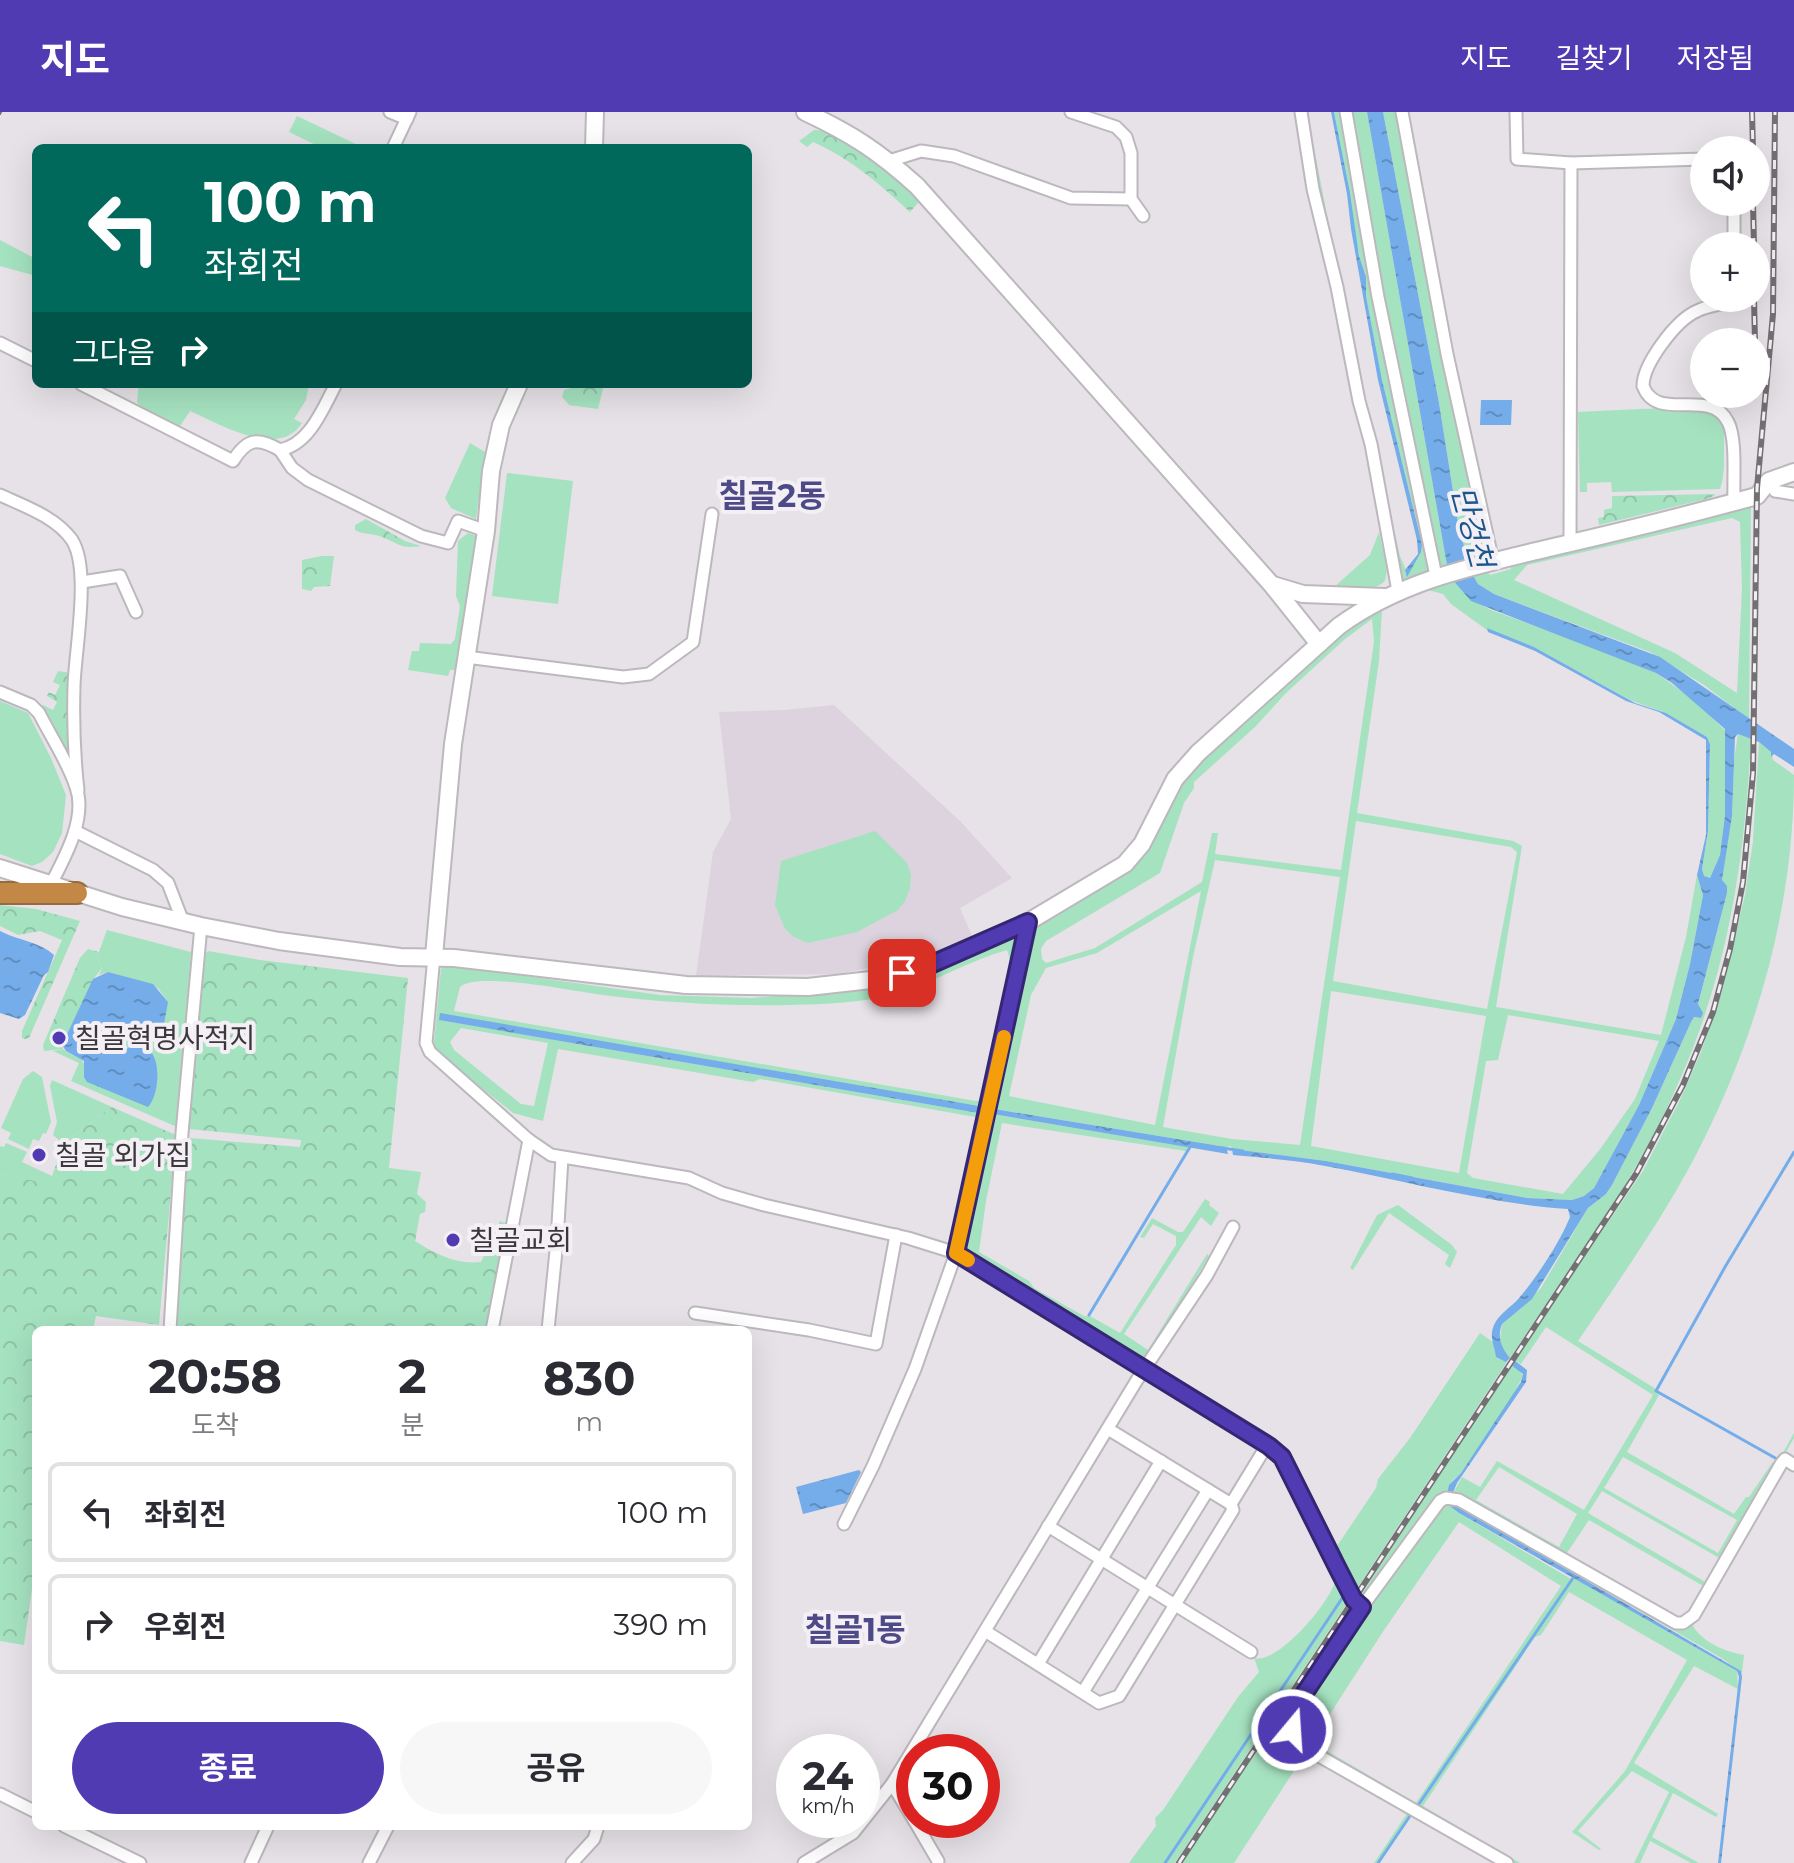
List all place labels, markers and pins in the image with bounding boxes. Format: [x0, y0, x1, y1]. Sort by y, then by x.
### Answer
pin [868, 939, 936, 1007]
place label: 칠골혁명사적지 [75, 1021, 255, 1055]
marker: 칠골혁명사적지 [50, 1029, 68, 1047]
place label: 칠골 외가집 [55, 1138, 191, 1172]
marker: 칠골 외가집 [30, 1146, 48, 1164]
place label: 칠골교회 [469, 1223, 572, 1257]
marker: 칠골교회 [444, 1231, 462, 1249]

